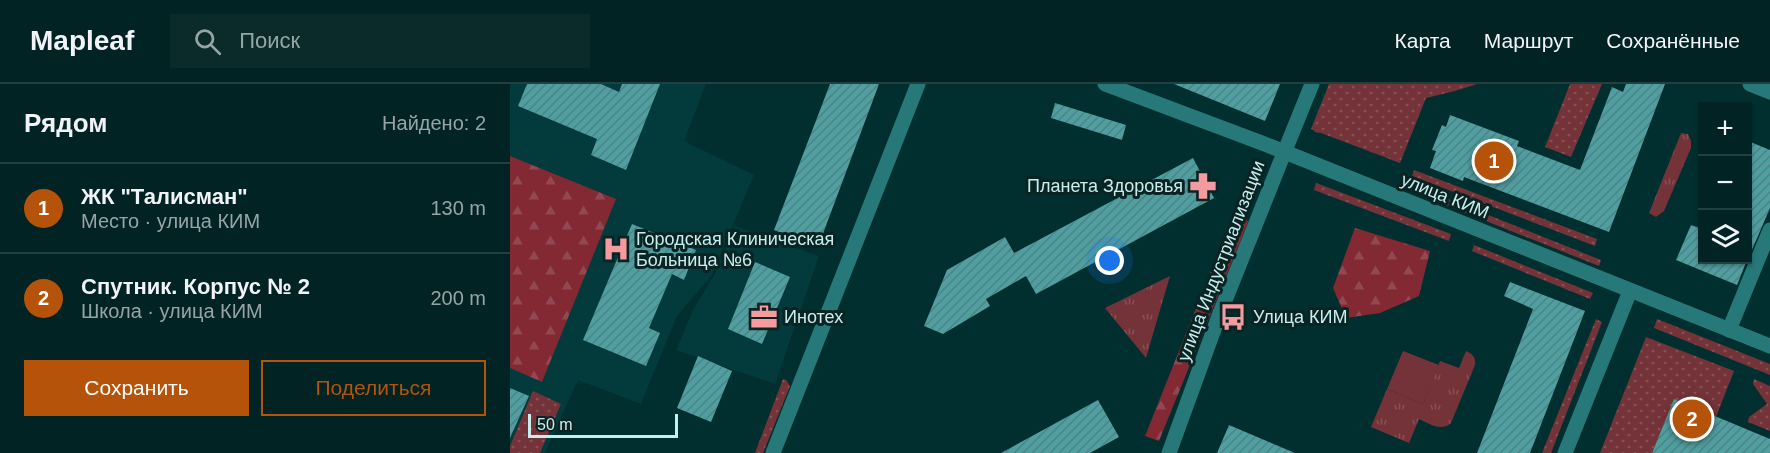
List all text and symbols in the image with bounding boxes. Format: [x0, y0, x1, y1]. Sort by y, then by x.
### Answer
search box [170, 14, 590, 68]
text: Mapleaf [30, 25, 134, 56]
icon: search [191, 25, 224, 58]
text: Поиск [239, 28, 300, 53]
text: Карта [1395, 29, 1451, 52]
text: Маршрут [1484, 29, 1573, 52]
text: Сохранённые [1606, 29, 1740, 52]
map controls [1698, 102, 1752, 264]
button: + [1698, 102, 1752, 156]
text: Рядом [24, 108, 107, 138]
text: Найдено: 2 [382, 112, 486, 134]
pin: 1 [1474, 138, 1514, 184]
button: − [1698, 156, 1752, 210]
street label: улица Индустриализации [1173, 158, 1269, 364]
street label: улица КИМ [1398, 169, 1492, 223]
pharmacy icon: Планета Здоровья [1188, 171, 1218, 201]
place label: Планета Здоровья [1027, 176, 1183, 196]
text: ЖК "Талисман" [81, 184, 248, 209]
text: 1 [38, 197, 49, 219]
text: 130 m [430, 197, 486, 219]
text: Место · улица КИМ [81, 210, 260, 232]
button: layers [1698, 210, 1752, 264]
place label: Городская Клиническая Больница №6 [636, 229, 834, 270]
hospital icon: Городская Клиническая Больница №6 [601, 234, 631, 264]
your location [1095, 246, 1124, 275]
text: Спутник. Корпус № 2 [81, 274, 310, 299]
text: 2 [38, 287, 49, 309]
text: 200 m [430, 287, 486, 309]
text: Школа · улица КИМ [81, 300, 263, 322]
office icon: Инотех [749, 302, 779, 332]
bus stop icon: Улица КИМ [1218, 302, 1248, 332]
place label: Инотех [784, 307, 843, 327]
place label: Улица КИМ [1253, 307, 1348, 327]
button: Сохранить [24, 360, 249, 416]
button: Поделиться [261, 360, 486, 416]
pin: 2 [1672, 396, 1712, 442]
scale bar [528, 411, 678, 438]
text: 50 m [537, 416, 573, 433]

